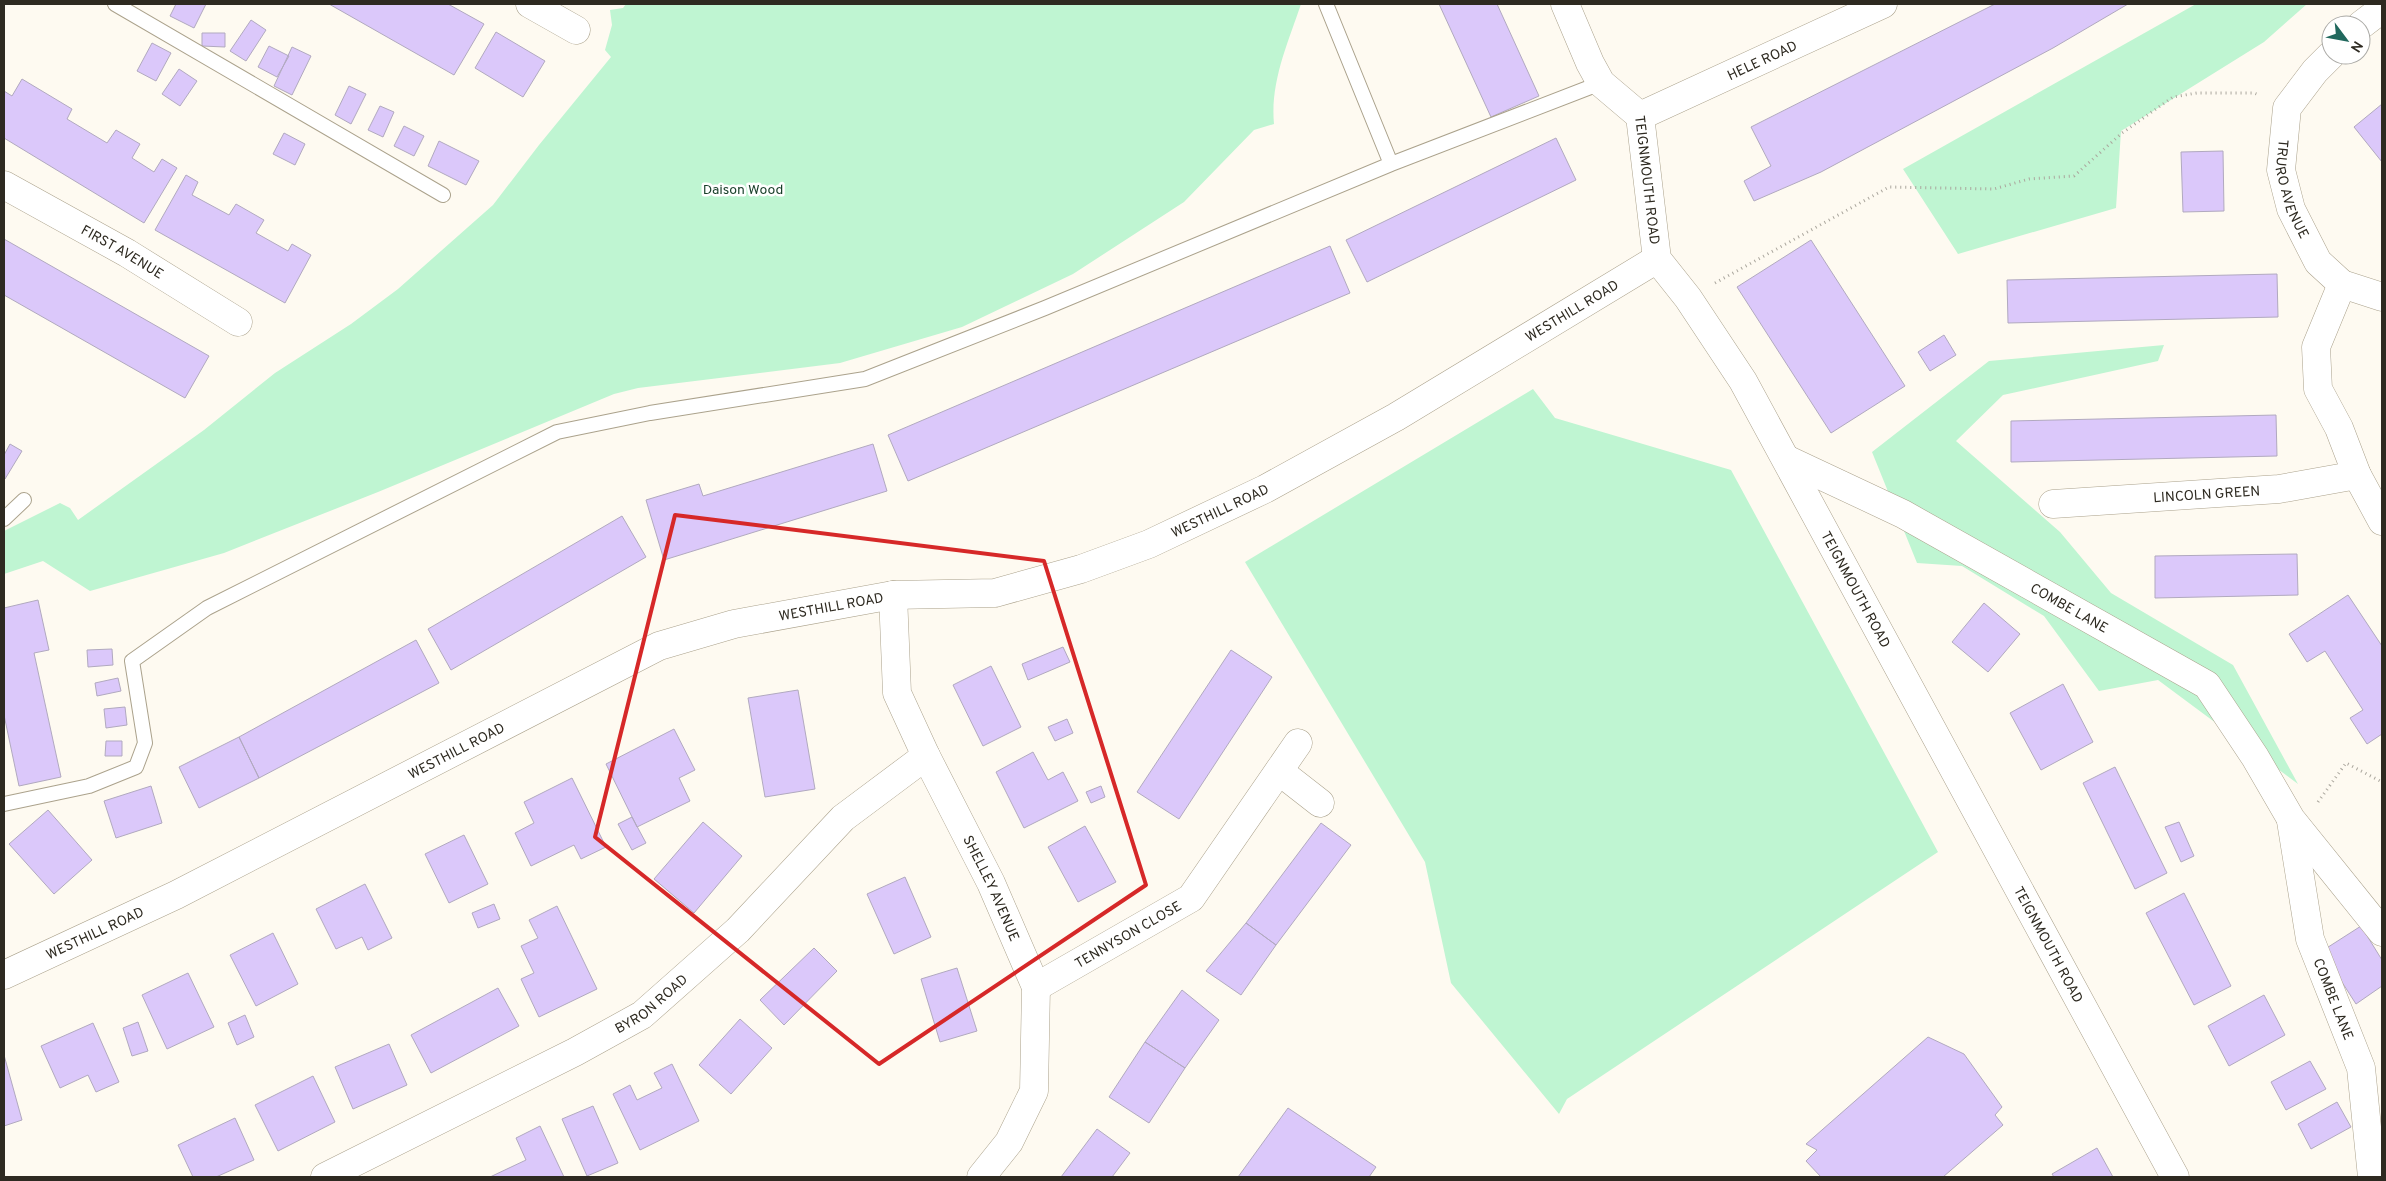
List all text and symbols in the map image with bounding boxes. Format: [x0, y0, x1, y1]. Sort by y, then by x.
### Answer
north arrow [2321, 15, 2371, 65]
text: N [2346, 37, 2366, 55]
street label: HELE ROAD [1725, 38, 1800, 85]
street label: TEIGNMOUTH ROAD [1630, 115, 1662, 246]
street label: TRURO AVENUE [2270, 139, 2312, 242]
park label: Daison Wood [703, 182, 783, 199]
street label: FIRST AVENUE [78, 222, 166, 284]
street label: WESTHILL ROAD [1523, 277, 1622, 347]
street label: WESTHILL ROAD [1169, 481, 1272, 542]
street label: LINCOLN GREEN [2153, 483, 2261, 507]
street label: TEIGNMOUTH ROAD [1816, 529, 1893, 651]
street label: COMBE LANE [2027, 580, 2111, 638]
street label: WESTHILL ROAD [778, 590, 885, 626]
street label: WESTHILL ROAD [406, 720, 508, 784]
street label: SHELLEY AVENUE [958, 833, 1022, 944]
street label: TEIGNMOUTH ROAD [2009, 884, 2086, 1006]
street label: TENNYSON CLOSE [1072, 898, 1185, 973]
street label: WESTHILL ROAD [44, 904, 147, 964]
street label: COMBE LANE [2308, 956, 2356, 1043]
street label: BYRON ROAD [613, 972, 692, 1038]

